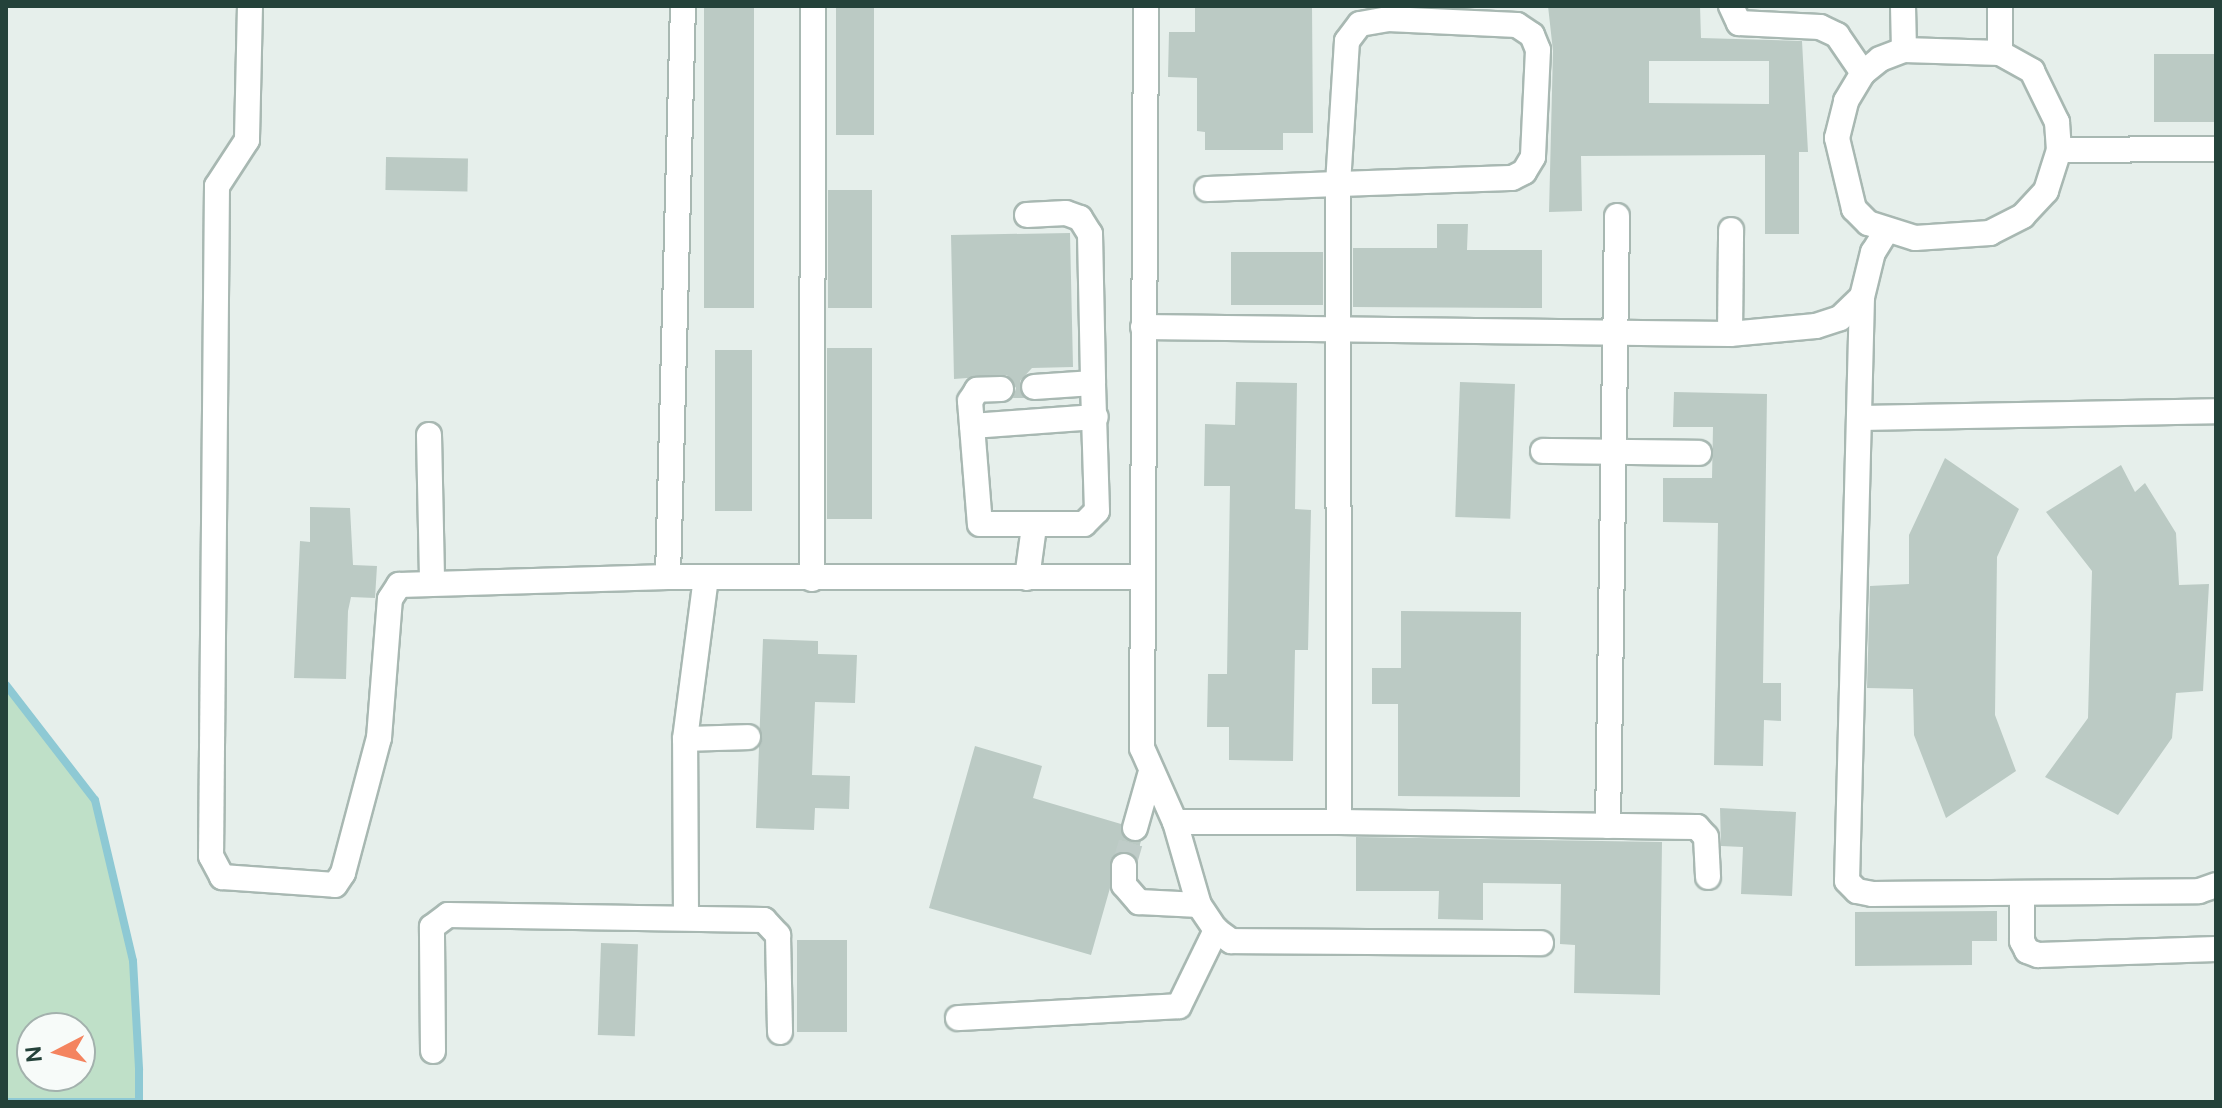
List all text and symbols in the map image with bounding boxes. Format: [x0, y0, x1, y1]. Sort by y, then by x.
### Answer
north arrow [16, 1012, 96, 1092]
text: N [18, 1045, 49, 1064]

